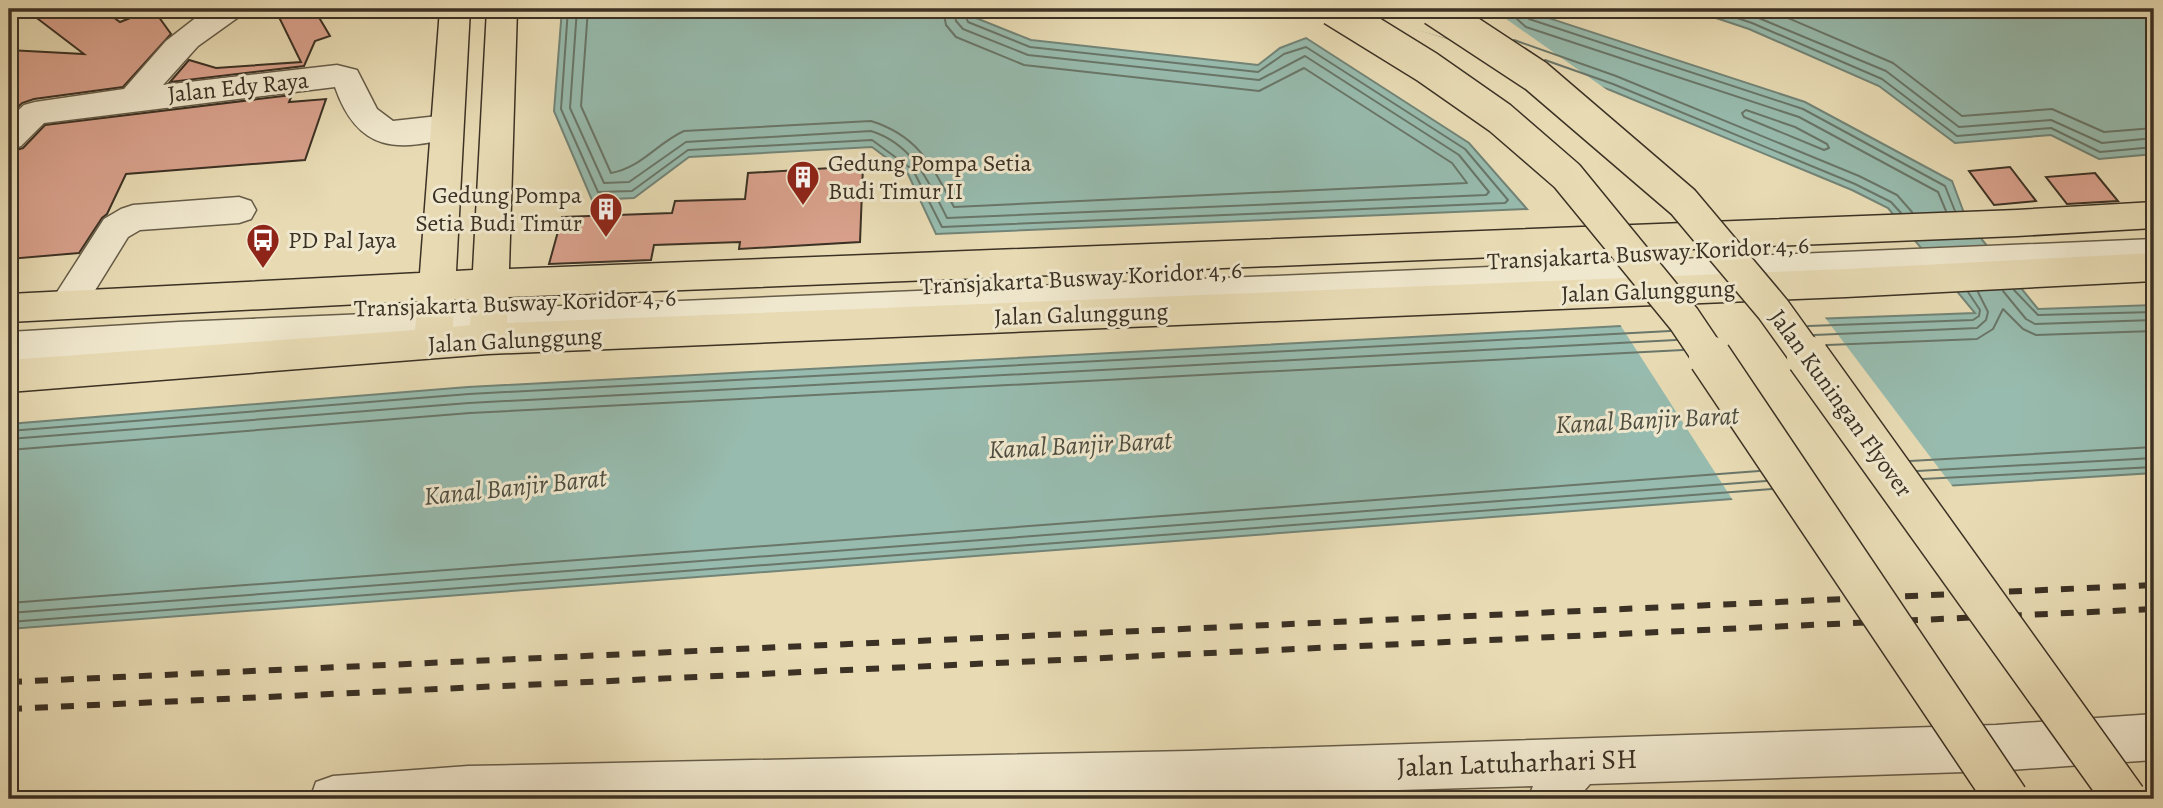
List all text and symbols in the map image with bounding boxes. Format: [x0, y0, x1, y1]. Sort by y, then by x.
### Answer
street label: Jalan Edy Raya [166, 64, 311, 110]
place label: Gedung Pompa Setia Budi Timur II [828, 147, 1032, 207]
building icon: Gedung Pompa Setia Budi Timur II [784, 158, 822, 207]
place label: Gedung Pompa Setia Budi Timur [415, 179, 583, 239]
building icon: Gedung Pompa Setia Budi Timur [587, 190, 625, 239]
bus stop icon: PD Pal Jaya [244, 221, 282, 270]
place label: PD Pal Jaya [288, 224, 398, 256]
street label: Transjakarta Busway Koridor 4, 6 [1486, 229, 1810, 277]
street label: Transjakarta Busway Koridor 4, 6 [919, 254, 1243, 302]
street label: Jalan Galunggung [1560, 272, 1736, 310]
street label: Transjakarta Busway Koridor 4, 6 [353, 281, 677, 325]
street label: Jalan Galunggung [993, 295, 1169, 333]
street label: Jalan Kuningan Flyover [1762, 303, 1920, 503]
street label: Jalan Galunggung [427, 319, 603, 361]
water label: Kanal Banjir Barat [1555, 398, 1741, 442]
water label: Kanal Banjir Barat [988, 423, 1174, 467]
water label: Kanal Banjir Barat [422, 460, 610, 514]
street label: Jalan Latuharhari SH [1396, 740, 1638, 786]

